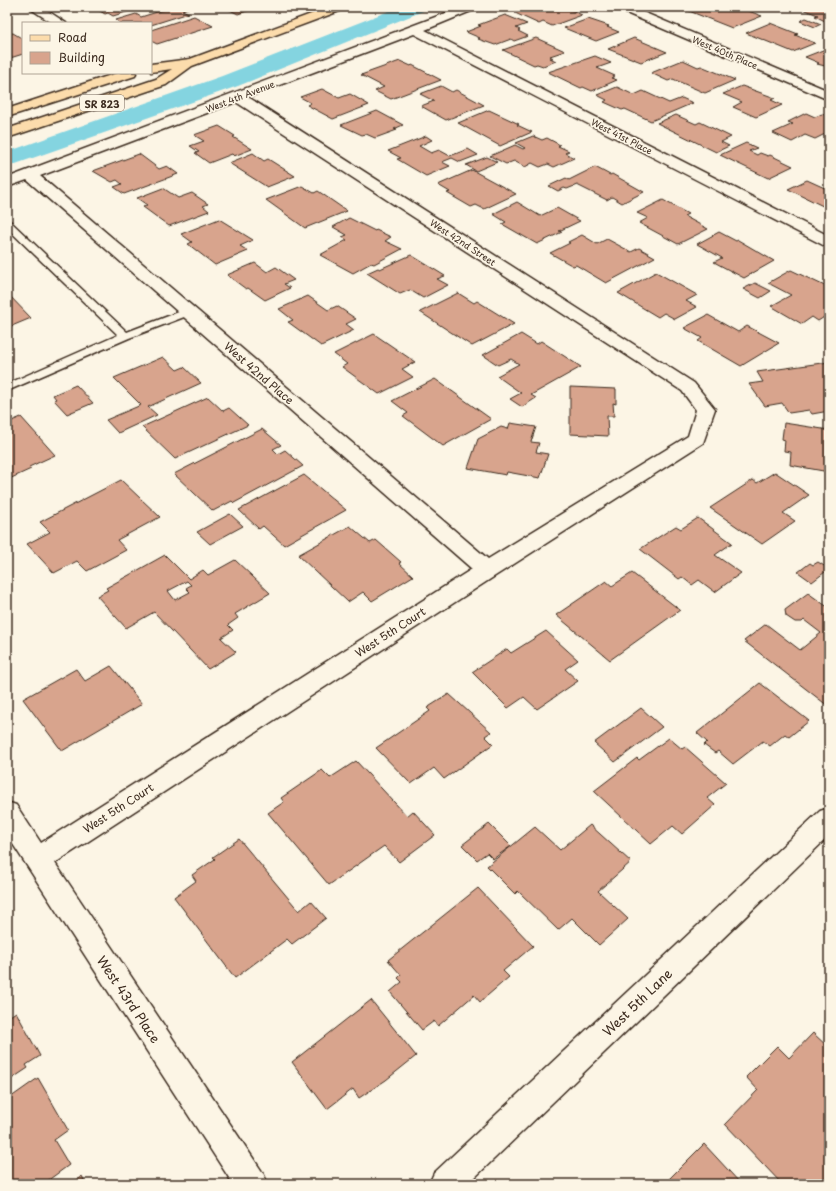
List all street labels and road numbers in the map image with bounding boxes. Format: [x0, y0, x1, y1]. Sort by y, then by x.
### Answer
street label: West 40th Place [690, 32, 760, 72]
street label: West 4th Avenue [203, 76, 277, 116]
road number: SR 823 [80, 95, 124, 111]
street label: West 41st Place [589, 115, 655, 157]
street label: West 42nd Street [427, 215, 499, 269]
street label: West 42nd Place [220, 338, 298, 408]
street label: West 5th Court [351, 602, 429, 661]
street label: West 5th Court [79, 778, 157, 837]
street label: West 43rd Place [93, 951, 165, 1047]
street label: West 5th Lane [598, 964, 676, 1040]

